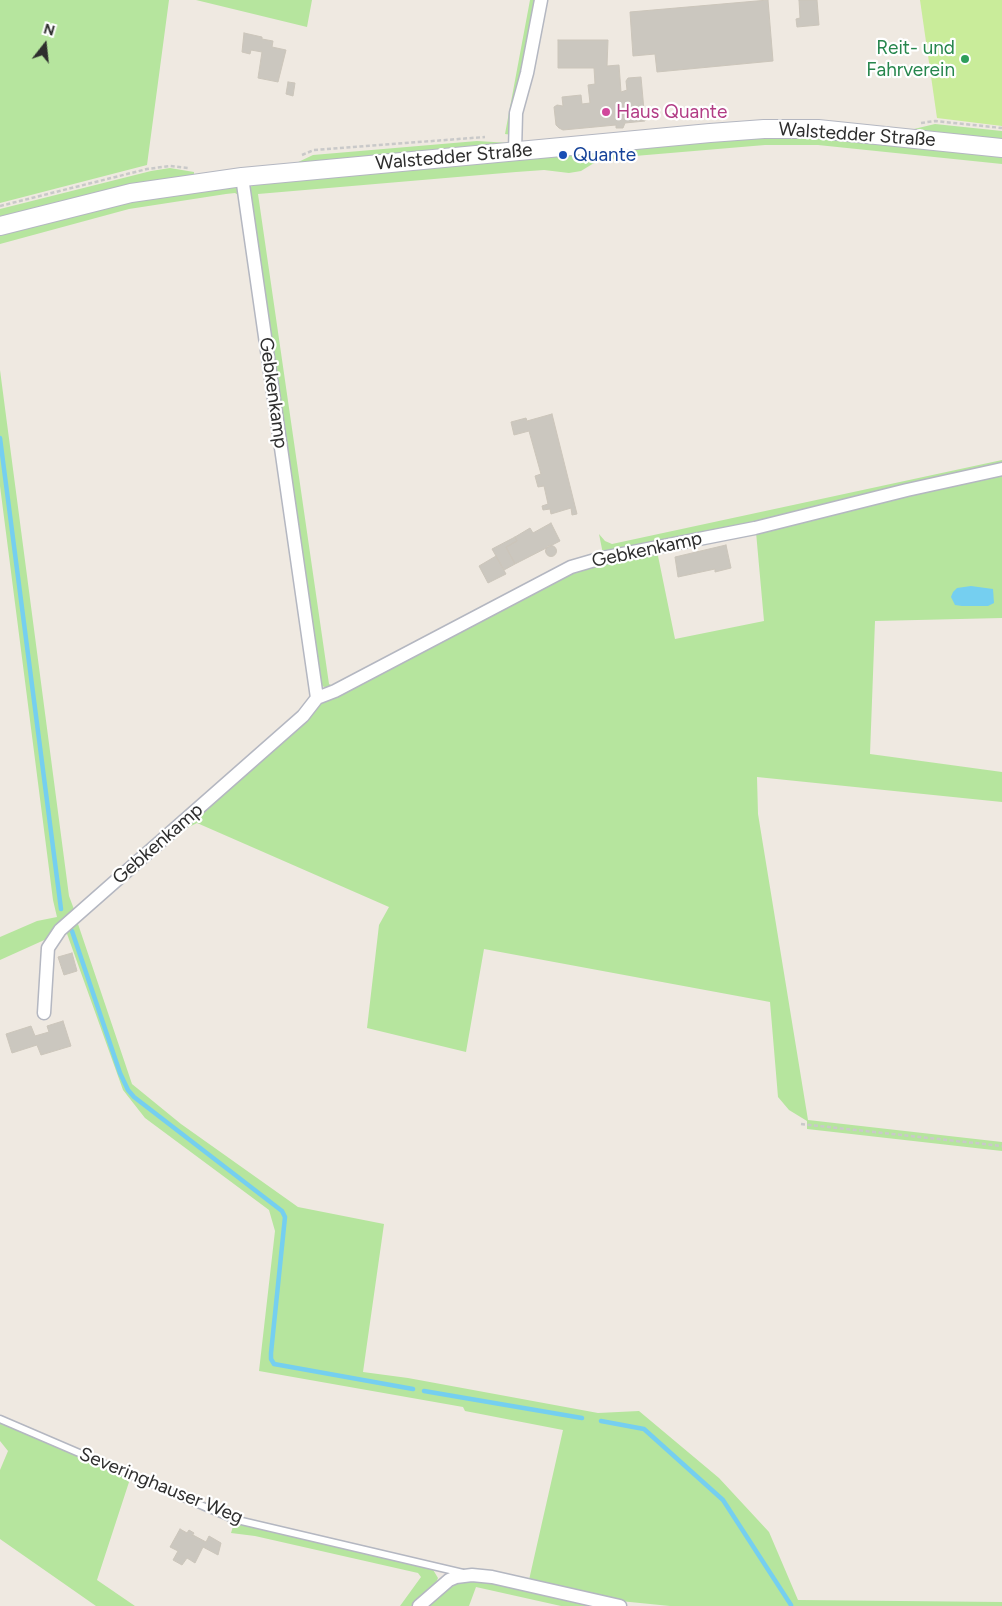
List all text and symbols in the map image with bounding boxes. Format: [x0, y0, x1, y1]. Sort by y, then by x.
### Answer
north arrow [20, 20, 70, 70]
text: N [42, 20, 57, 40]
place label: Reit- und Fahrverein [866, 37, 955, 81]
marker: Reit- und Fahrverein [959, 53, 971, 65]
place label: Haus Quante [616, 101, 727, 123]
marker: Haus Quante [600, 106, 612, 118]
street label: Walstedder Straße [778, 118, 936, 152]
street label: Walstedder Straße [375, 139, 533, 175]
place label: Quante [573, 144, 636, 166]
marker: Quante [557, 149, 569, 161]
street label: Gebkenkamp [254, 336, 292, 450]
street label: Gebkenkamp [590, 527, 704, 573]
street label: Gebkenkamp [108, 799, 208, 889]
street label: Severinghauser Weg [76, 1443, 246, 1529]

